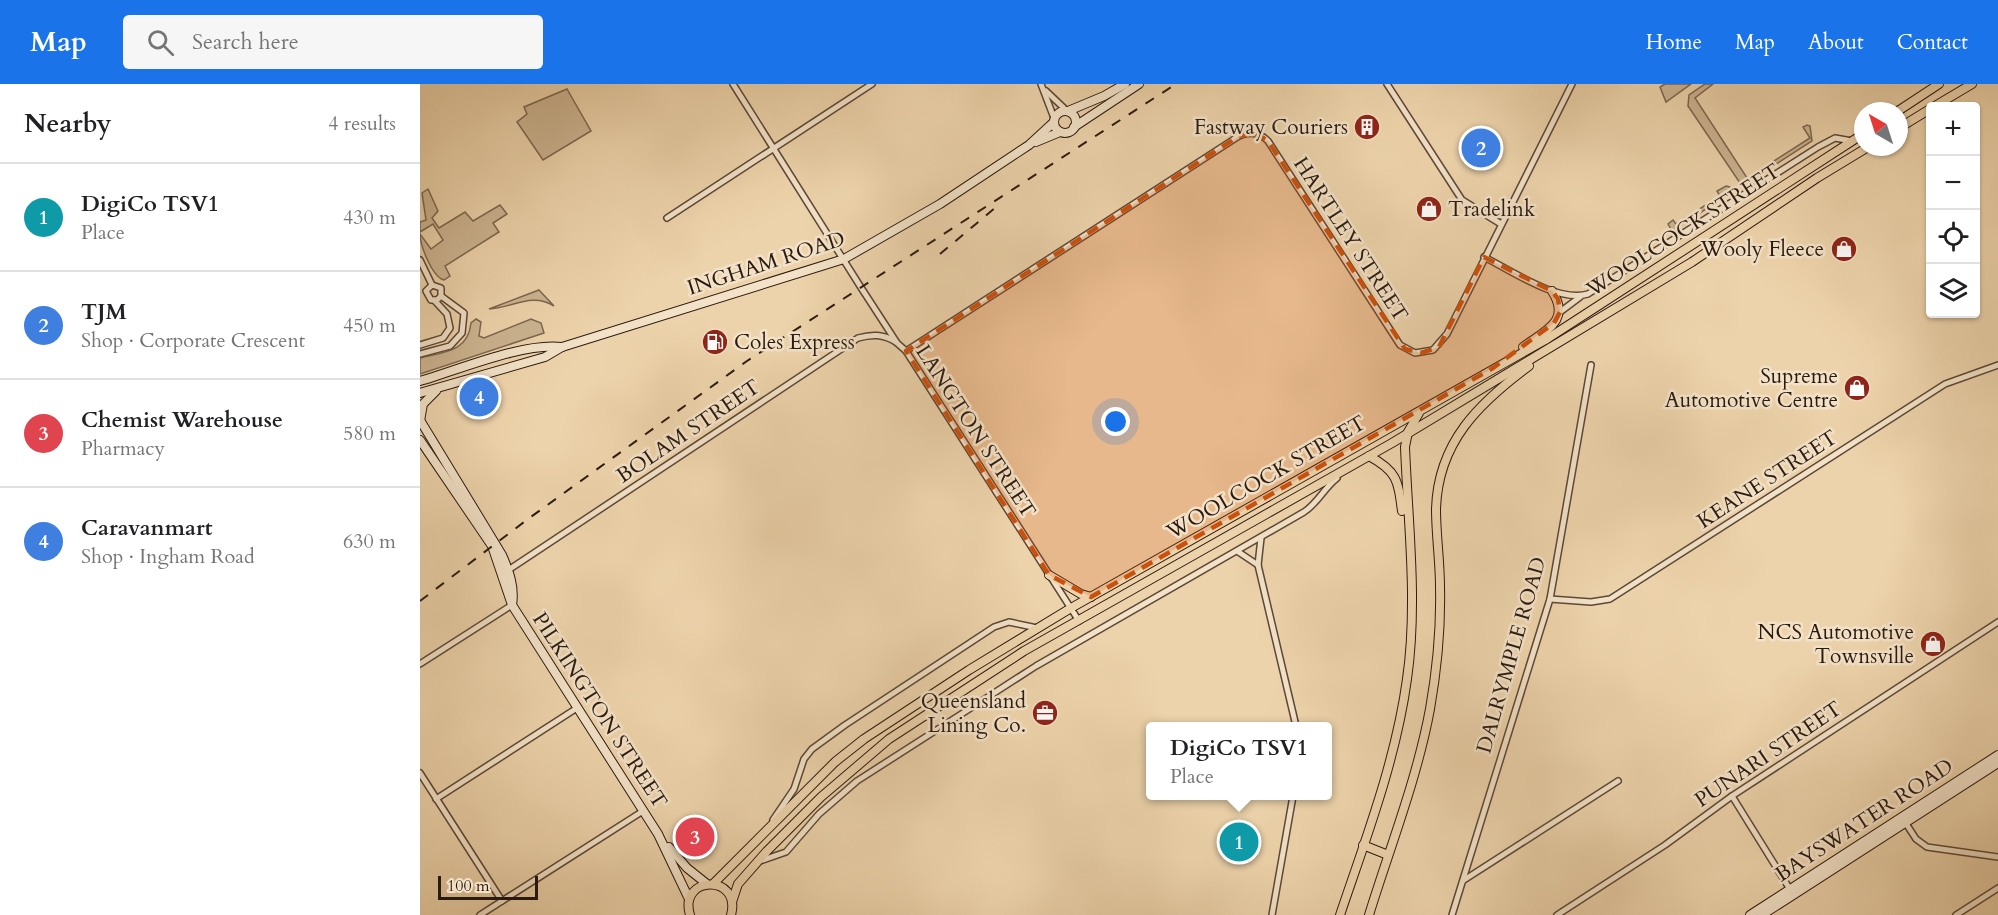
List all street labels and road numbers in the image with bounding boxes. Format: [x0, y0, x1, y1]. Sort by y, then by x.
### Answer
street label: HARTLEY STREET [1286, 151, 1415, 327]
street label: WOOLCOCK STREET [1580, 157, 1786, 305]
street label: INGHAM ROAD [684, 224, 849, 303]
street label: LANGTON STREET [909, 339, 1043, 523]
street label: BOLAM STREET [611, 373, 766, 490]
street label: WOOLCOCK STREET [1160, 408, 1371, 547]
street label: KEANE STREET [1692, 423, 1843, 536]
street label: DALRYMPLE ROAD [1470, 554, 1553, 757]
street label: PILKINGTON STREET [525, 607, 674, 814]
street label: PUNARI STREET [1689, 694, 1848, 814]
street label: BAYSWATER ROAD [1770, 752, 1959, 889]

